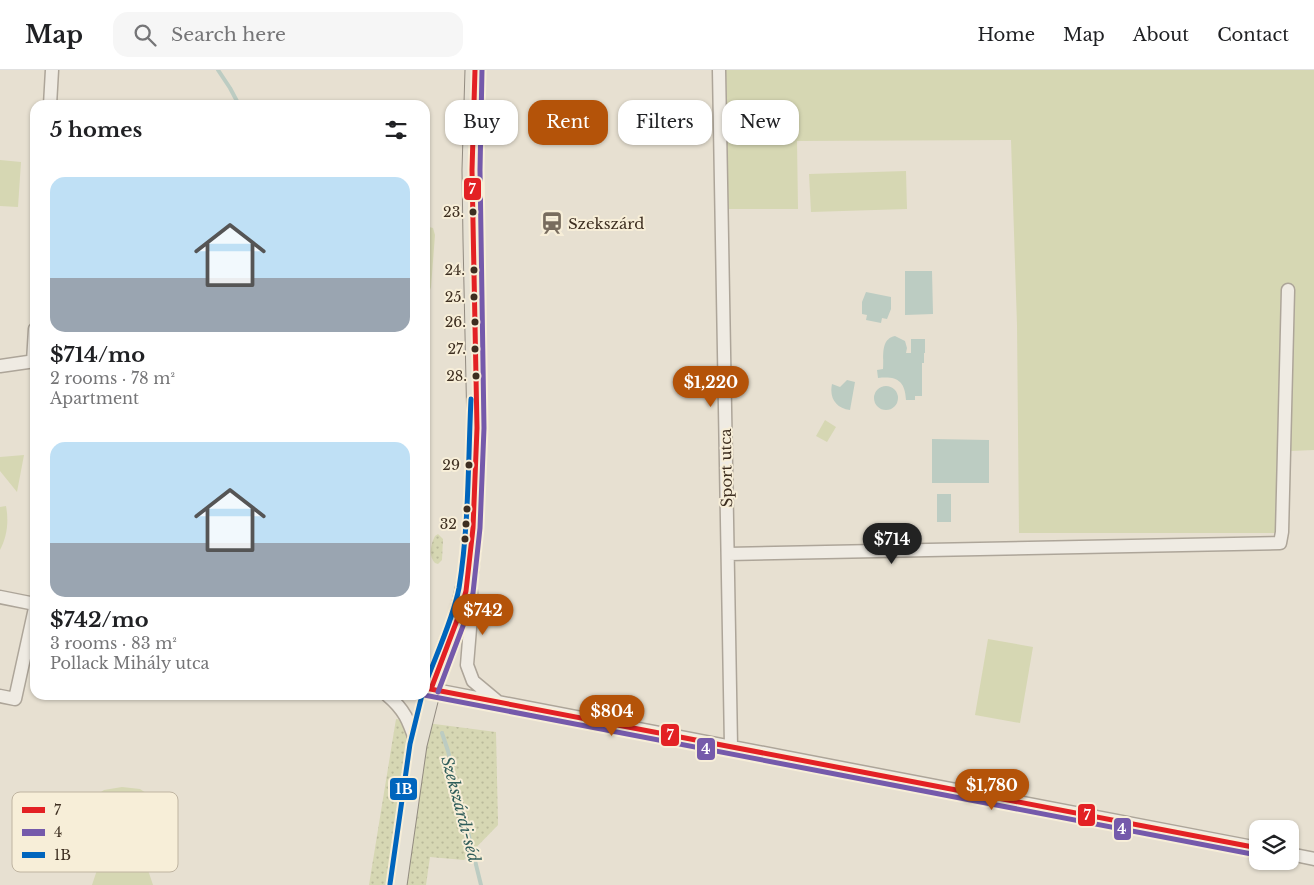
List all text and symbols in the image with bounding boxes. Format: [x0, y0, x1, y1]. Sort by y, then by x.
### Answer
search box [113, 12, 463, 57]
text: Map [25, 20, 83, 49]
icon: search [131, 21, 159, 49]
text: Search here [171, 23, 286, 46]
text: Home [977, 24, 1035, 46]
text: Map [1063, 24, 1105, 46]
text: About [1133, 24, 1189, 46]
text: Contact [1217, 24, 1289, 46]
chip: Buy [445, 100, 518, 145]
chip: Rent [528, 100, 608, 145]
chip: Filters [618, 100, 712, 145]
chip: New [722, 100, 799, 145]
icon: filters [382, 116, 410, 144]
text: 5 homes [50, 117, 142, 143]
line badge: 7 [463, 177, 482, 201]
text: 7 [468, 180, 476, 198]
place label: 23. [443, 203, 464, 221]
marker: 23. [468, 207, 478, 217]
icon: home [185, 210, 275, 300]
station icon: Szekszárd [539, 210, 565, 236]
place label: Szekszárd [568, 214, 644, 233]
place label: 24. [444, 261, 465, 279]
marker: 24. [469, 265, 479, 275]
place label: 25. [445, 288, 465, 306]
marker: 25. [469, 292, 479, 302]
place label: 26. [445, 313, 466, 331]
marker: 26. [470, 317, 480, 327]
place label: 27. [447, 340, 466, 358]
text: $714/mo [50, 342, 145, 368]
marker: 27. [470, 344, 480, 354]
pin: $1,220 [670, 366, 752, 408]
place label: 28. [446, 367, 467, 385]
text: 2 rooms · 78 m² [50, 368, 175, 388]
marker: 28. [471, 371, 481, 381]
text: $1,220 [684, 372, 738, 392]
text: Apartment [50, 388, 139, 408]
street label: Sport utca [716, 428, 736, 508]
place label: 29 [442, 456, 460, 474]
marker: 29 [464, 460, 474, 470]
icon: home [185, 475, 275, 565]
unlabelled marker [462, 504, 472, 514]
place label: 32 [440, 515, 457, 533]
marker: 32 [461, 519, 471, 529]
pin: $714 [862, 522, 922, 565]
text: $714 [874, 529, 910, 549]
unlabelled marker [460, 534, 470, 544]
pin: $742 [453, 594, 513, 636]
text: $742 [463, 600, 503, 620]
text: $742/mo [50, 607, 149, 633]
text: 3 rooms · 83 m² [50, 633, 177, 653]
text: Pollack Mihály utca [50, 653, 209, 673]
pin: $804 [582, 694, 642, 737]
text: $804 [590, 701, 634, 721]
line badge: 7 [660, 723, 680, 747]
text: 7 [666, 726, 674, 744]
line badge: 4 [696, 737, 716, 761]
text: 4 [701, 740, 711, 758]
water label: Szekszárdi-séd [437, 754, 485, 865]
pin: $1,780 [951, 768, 1033, 811]
text: $1,780 [966, 775, 1018, 795]
line badge: 1B [389, 777, 418, 801]
text: 1B [395, 780, 413, 798]
legend [12, 792, 178, 872]
text: 7 [54, 801, 62, 819]
line badge: 7 [1077, 803, 1096, 827]
text: 7 [1083, 806, 1091, 824]
line badge: 4 [1113, 817, 1132, 841]
text: 4 [1117, 820, 1127, 838]
map controls [1249, 820, 1299, 870]
button: layers [1249, 820, 1299, 870]
text: 4 [54, 823, 62, 841]
text: 1B [54, 846, 71, 864]

